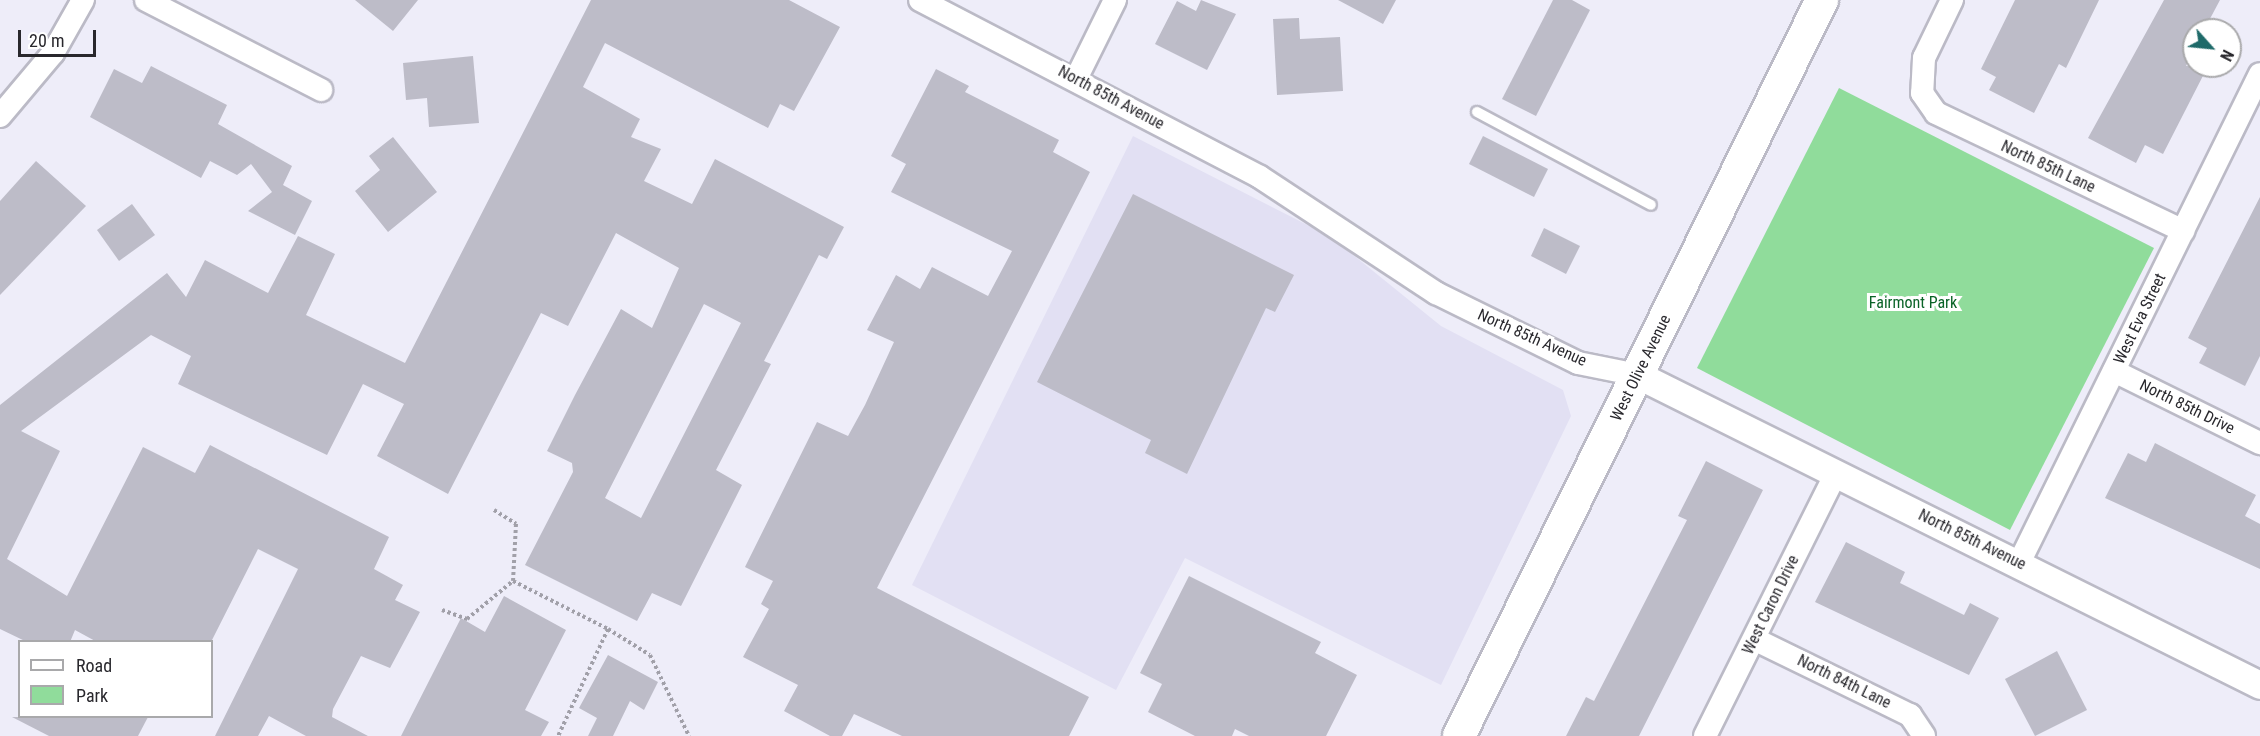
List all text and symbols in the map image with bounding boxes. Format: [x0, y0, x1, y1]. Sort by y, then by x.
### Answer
scale bar [21, 18, 99, 56]
north arrow [2182, 18, 2242, 78]
text: 20 m [29, 30, 64, 51]
text: N [2216, 47, 2237, 64]
street label: North 85th Avenue [1055, 62, 1167, 134]
street label: North 85th Lane [1998, 137, 2098, 197]
street label: West Eva Street [2110, 271, 2170, 367]
park label: Fairmont Park [1869, 293, 1957, 313]
street label: North 85th Avenue [1474, 305, 1590, 371]
street label: West Olive Avenue [1607, 312, 1675, 424]
street label: North 85th Drive [2136, 376, 2238, 438]
street label: North 85th Avenue [1915, 506, 2029, 574]
street label: West Caron Drive [1739, 552, 1803, 658]
legend [18, 640, 213, 718]
street label: North 84th Lane [1794, 651, 1894, 713]
text: Road [76, 655, 112, 676]
text: Park [76, 685, 108, 706]

